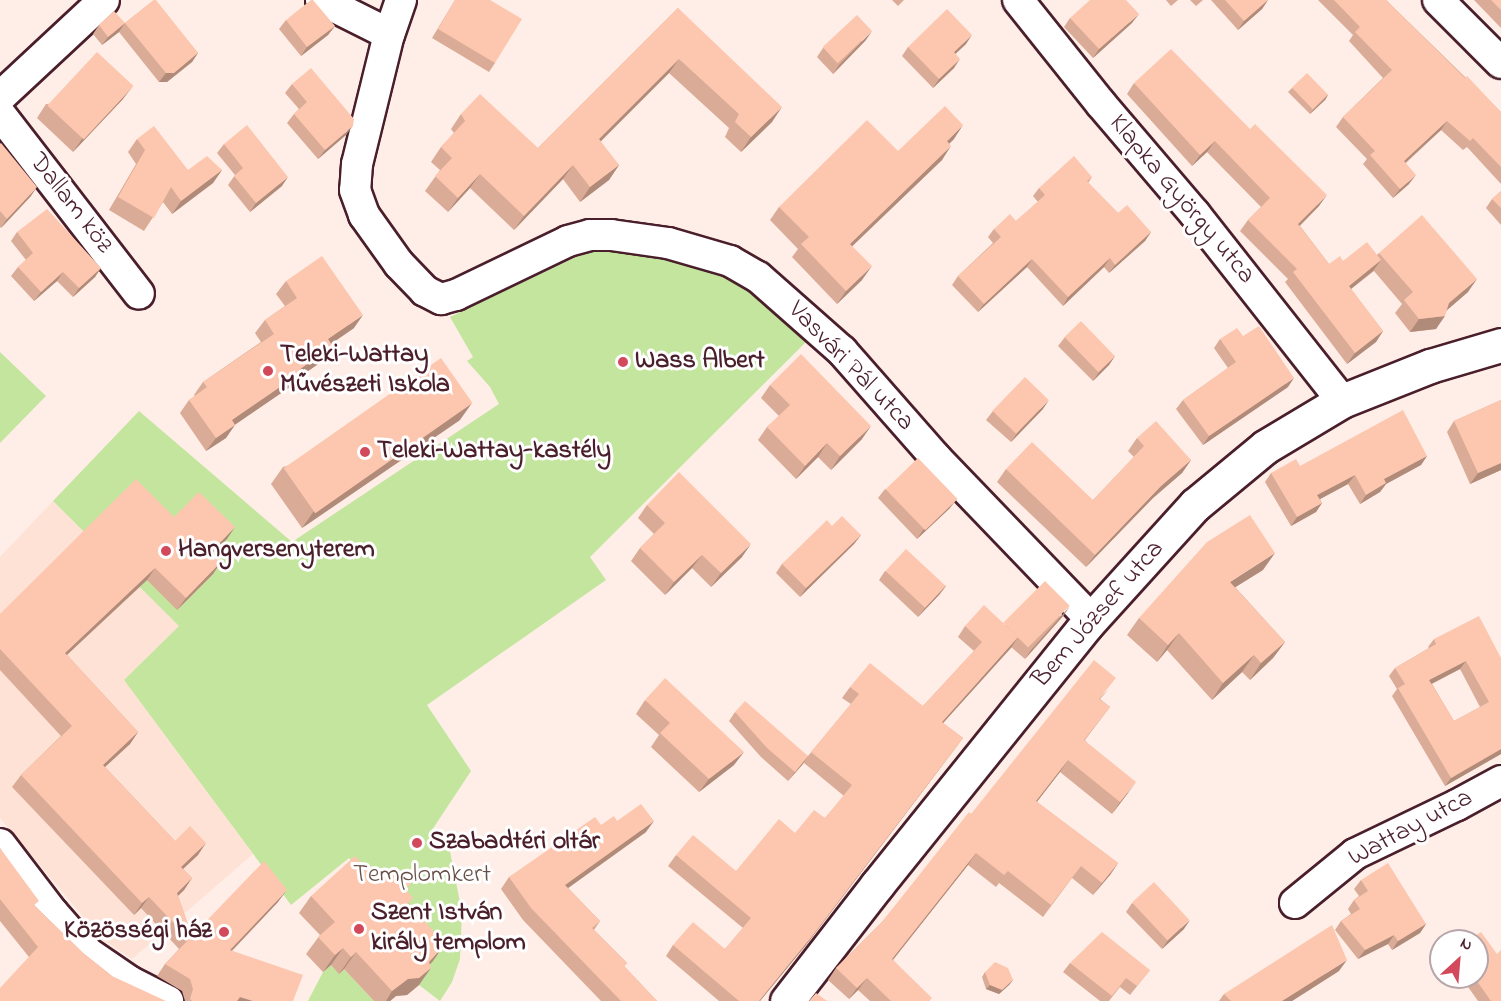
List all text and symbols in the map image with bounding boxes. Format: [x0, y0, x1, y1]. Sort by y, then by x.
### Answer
street label: Klapka György utca [1101, 109, 1261, 291]
street label: Dallam köz [21, 148, 119, 260]
street label: Vasvári Pál utca [780, 296, 920, 438]
place label: Teleki-Wattay Művészeti Iskola [280, 340, 450, 402]
place label: Wass Albert [635, 346, 765, 378]
marker: Wass Albert [616, 355, 630, 369]
marker: Teleki-Wattay Művészeti Iskola [261, 364, 275, 378]
place label: Teleki–Wattay-kastély [377, 436, 611, 468]
marker: Teleki–Wattay-kastély [358, 445, 372, 459]
place label: Hangversenyterem [178, 535, 375, 567]
street label: Bem József utca [1026, 535, 1172, 695]
marker: Hangversenyterem [159, 544, 173, 558]
street label: Wattay utca [1344, 783, 1478, 875]
place label: Szabadtéri oltár [429, 827, 600, 859]
marker: Szabadtéri oltár [410, 836, 424, 850]
park label: Templomkert [353, 860, 491, 892]
place label: Szent István király templom [371, 898, 526, 960]
place label: Közösségi ház [64, 916, 212, 948]
marker: Szent István király templom [352, 922, 366, 936]
marker: Közösségi ház [217, 925, 231, 939]
north arrow [1429, 929, 1489, 989]
text: N [1456, 931, 1476, 958]

